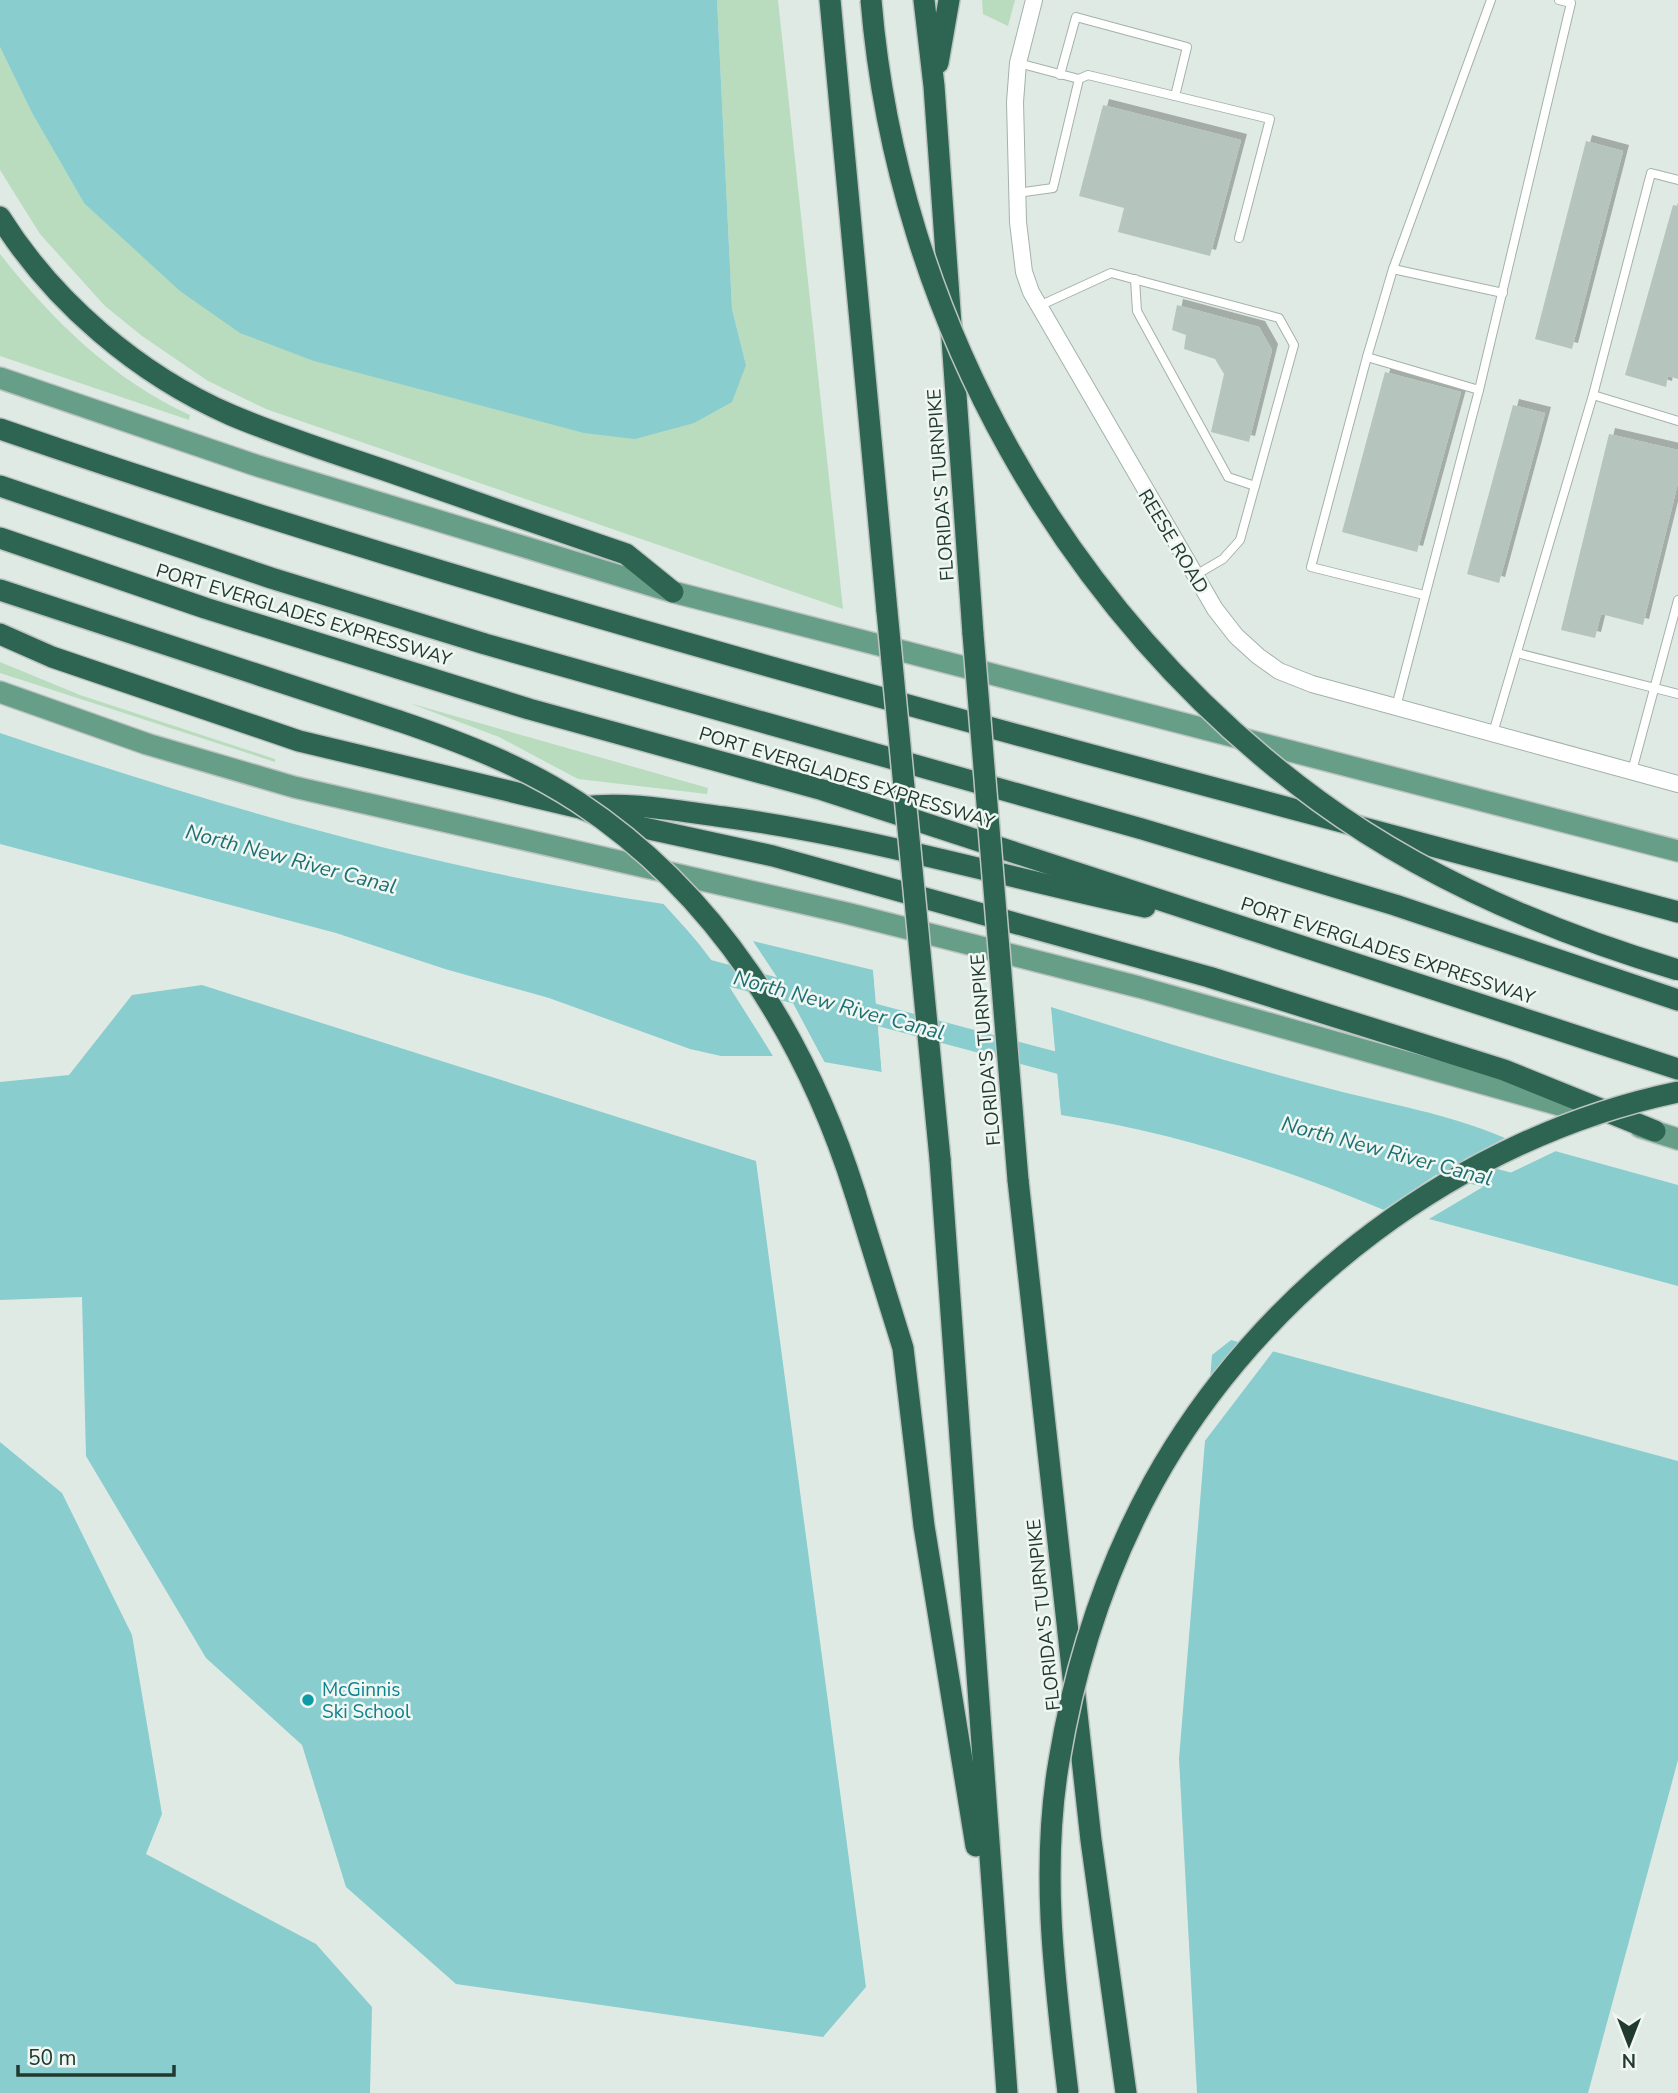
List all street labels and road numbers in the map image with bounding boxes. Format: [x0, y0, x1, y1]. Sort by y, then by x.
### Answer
street label: FLORIDA'S TURNPIKE [921, 388, 961, 582]
street label: REESE ROAD [1132, 485, 1214, 598]
street label: PORT EVERGLADES EXPRESSWAY [153, 558, 455, 673]
street label: PORT EVERGLADES EXPRESSWAY [696, 721, 998, 836]
street label: PORT EVERGLADES EXPRESSWAY [1237, 891, 1539, 1011]
street label: FLORIDA'S TURNPIKE [965, 953, 1007, 1147]
street label: FLORIDA'S TURNPIKE [1021, 1518, 1067, 1712]

